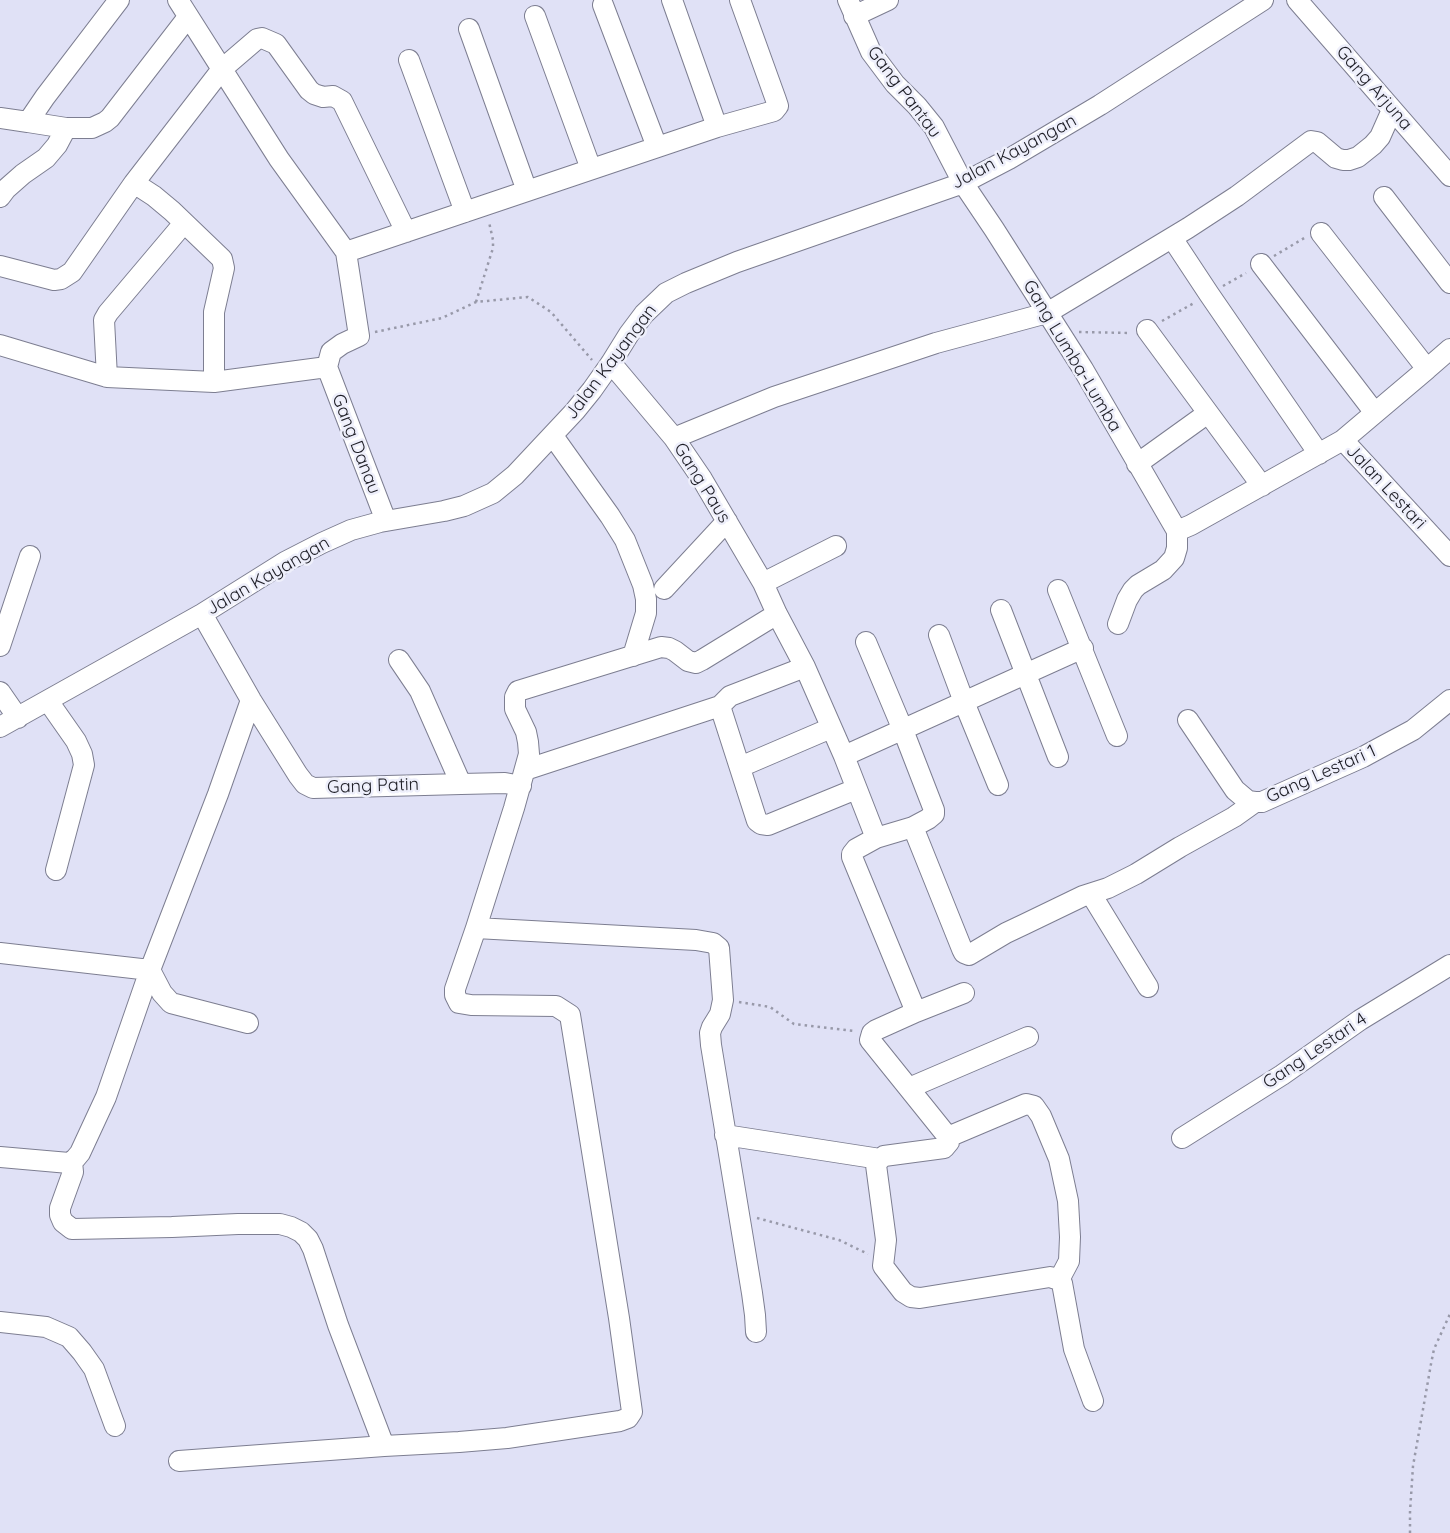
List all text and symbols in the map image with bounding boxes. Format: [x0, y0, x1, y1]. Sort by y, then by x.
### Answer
street label: Gang Arjuna [1331, 41, 1417, 135]
street label: Gang Pantau [863, 42, 945, 142]
street label: Jalan Kayangan [948, 110, 1080, 194]
street label: Gang Lumba-Lumba [1018, 276, 1126, 436]
street label: Jalan Kayangan [561, 300, 661, 424]
street label: Gang Danau [327, 391, 385, 497]
street label: Gang Paus [669, 439, 735, 527]
street label: Jalan Lestari [1341, 440, 1431, 534]
street label: Jalan Kayangan [203, 532, 333, 620]
street label: Gang Lestari 1 [1263, 740, 1379, 808]
street label: Gang Patin [327, 774, 419, 798]
street label: Gang Lestari 4 [1259, 1008, 1371, 1094]

